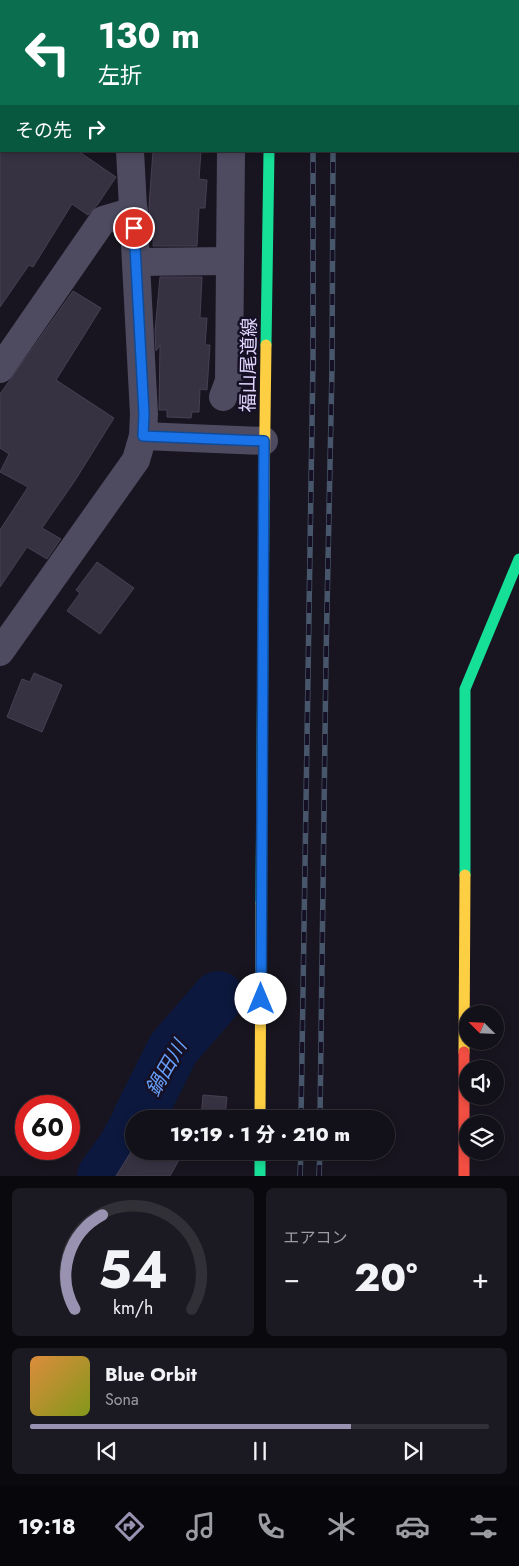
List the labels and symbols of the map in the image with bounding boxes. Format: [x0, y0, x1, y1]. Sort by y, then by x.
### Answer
pin [113, 207, 155, 249]
street label: 福山尾道線 [234, 317, 263, 413]
position arrow [234, 972, 286, 1024]
north arrow [459, 1005, 504, 1050]
water label: 鍋田川 [139, 1033, 195, 1101]
speed limit sign: 60 [15, 1095, 80, 1160]

